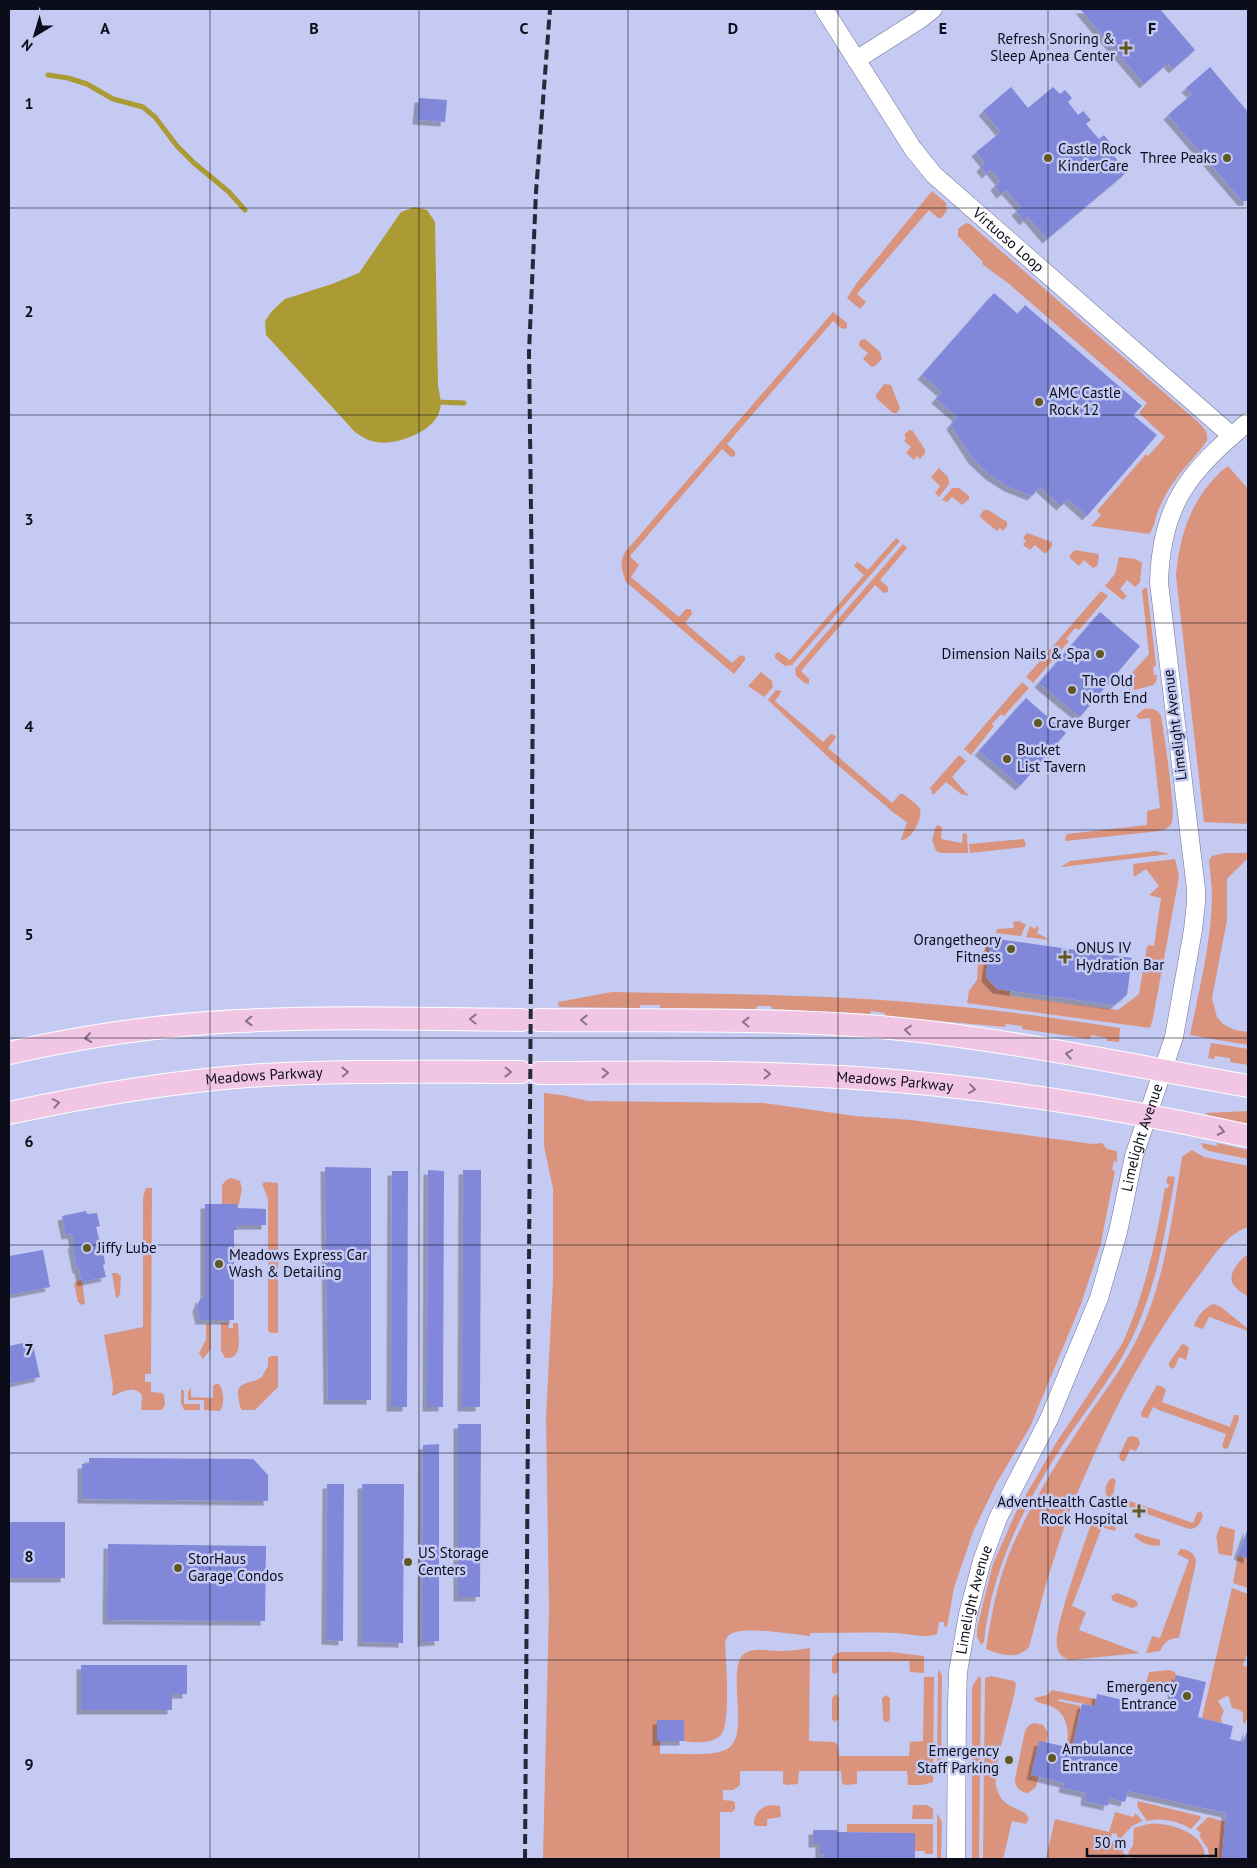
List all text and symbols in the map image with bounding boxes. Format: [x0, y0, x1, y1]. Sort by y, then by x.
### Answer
north arrow [10, 10, 60, 60]
text: A [100, 18, 110, 38]
text: B [309, 18, 319, 38]
text: C [520, 18, 529, 38]
text: D [728, 18, 738, 38]
text: E [939, 18, 947, 38]
text: F [1148, 18, 1156, 38]
place label: Refresh Snoring & Sleep Apnea Center [990, 29, 1115, 65]
text: N [18, 35, 36, 55]
marker: Refresh Snoring & Sleep Apnea Center [1119, 41, 1133, 55]
text: 1 [24, 93, 34, 113]
place label: Castle Rock KinderCare [1058, 139, 1132, 175]
place label: Three Peaks [1140, 148, 1217, 167]
marker: Castle Rock KinderCare [1042, 152, 1054, 164]
marker: Three Peaks [1221, 152, 1233, 164]
street label: Virtuoso Loop [968, 203, 1048, 276]
text: 2 [24, 301, 34, 321]
place label: AMC Castle Rock 12 [1049, 383, 1121, 419]
marker: AMC Castle Rock 12 [1033, 396, 1045, 408]
text: 3 [24, 509, 34, 529]
place label: Dimension Nails & Spa [942, 644, 1090, 663]
marker: Dimension Nails & Spa [1094, 648, 1106, 660]
street label: Limelight Avenue [1158, 668, 1191, 782]
place label: The Old North End [1082, 671, 1147, 707]
marker: The Old North End [1066, 684, 1078, 696]
place label: Crave Burger [1048, 713, 1130, 732]
text: 4 [24, 716, 34, 736]
marker: Crave Burger [1032, 717, 1044, 729]
place label: Bucket List Tavern [1017, 740, 1086, 776]
marker: Bucket List Tavern [1001, 753, 1013, 765]
text: 5 [24, 924, 34, 944]
place label: Orangetheory Fitness [913, 930, 1001, 966]
place label: ONUS IV Hydration Bar [1076, 938, 1164, 974]
marker: Orangetheory Fitness [1005, 943, 1017, 955]
marker: ONUS IV Hydration Bar [1058, 950, 1072, 964]
one-way arrow [469, 1014, 476, 1024]
one-way arrow [245, 1015, 253, 1026]
one-way arrow [579, 1015, 587, 1026]
one-way arrow [742, 1017, 750, 1027]
one-way arrow [904, 1025, 912, 1036]
one-way arrow [83, 1032, 92, 1042]
one-way arrow [1065, 1049, 1073, 1060]
street label: Meadows Parkway [204, 1063, 323, 1089]
one-way arrow [342, 1067, 350, 1077]
one-way arrow [504, 1067, 512, 1077]
street label: Meadows Parkway [836, 1067, 954, 1095]
one-way arrow [602, 1068, 609, 1078]
one-way arrow [764, 1069, 772, 1080]
street label: Limelight Avenue [1117, 1081, 1167, 1193]
one-way arrow [968, 1083, 976, 1094]
one-way arrow [52, 1099, 61, 1109]
one-way arrow [1217, 1125, 1226, 1135]
text: 6 [24, 1131, 34, 1151]
place label: Jiffy Lube [96, 1238, 157, 1257]
marker: Jiffy Lube [81, 1242, 93, 1254]
place label: Meadows Express Car Wash & Detailing [229, 1245, 367, 1281]
marker: Meadows Express Car Wash & Detailing [213, 1258, 225, 1270]
text: 7 [24, 1339, 34, 1359]
place label: AdventHealth Castle Rock Hospital [997, 1492, 1129, 1528]
marker: AdventHealth Castle Rock Hospital [1132, 1504, 1146, 1518]
street label: Limelight Avenue [951, 1542, 996, 1656]
place label: US Storage Centers [418, 1543, 489, 1579]
text: 8 [24, 1546, 34, 1566]
place label: StorHaus Garage Condos [188, 1549, 284, 1585]
marker: US Storage Centers [402, 1556, 414, 1568]
marker: StorHaus Garage Condos [172, 1562, 184, 1574]
place label: Emergency Entrance [1107, 1677, 1177, 1713]
marker: Emergency Entrance [1181, 1690, 1193, 1702]
place label: Ambulance Entrance [1062, 1739, 1133, 1775]
place label: Emergency Staff Parking [917, 1741, 999, 1777]
marker: Ambulance Entrance [1046, 1752, 1058, 1764]
text: 9 [24, 1754, 34, 1774]
marker: Emergency Staff Parking [1003, 1754, 1015, 1766]
scale bar [1087, 1826, 1216, 1858]
text: 50 m [1094, 1833, 1127, 1852]

